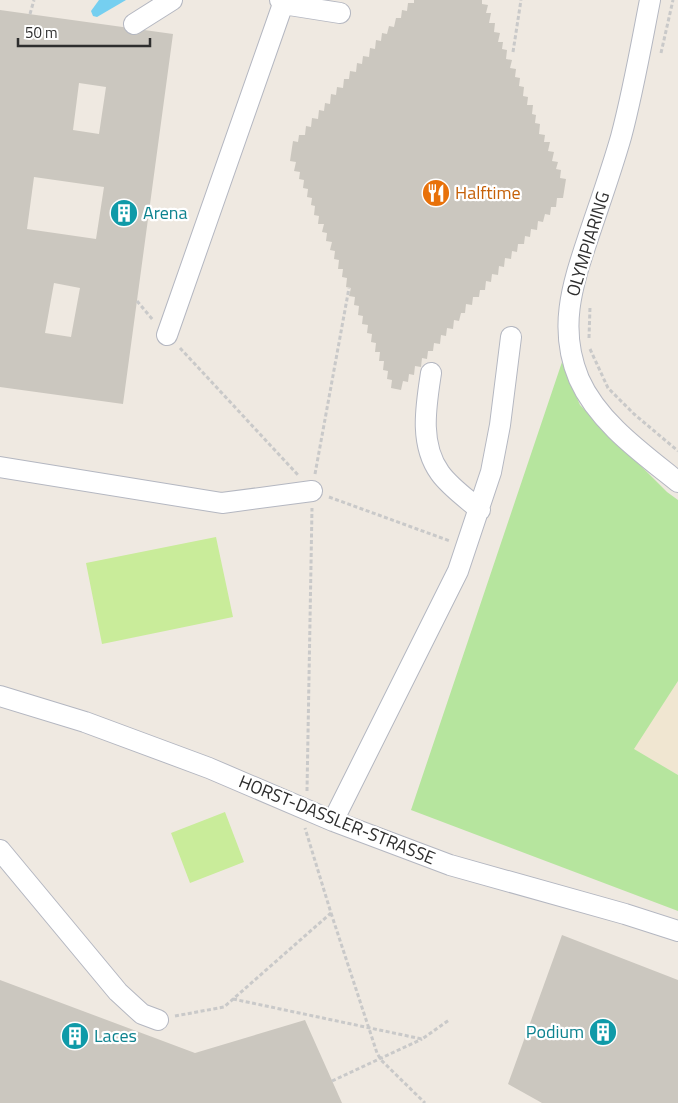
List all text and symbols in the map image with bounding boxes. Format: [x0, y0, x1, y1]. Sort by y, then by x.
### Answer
scale bar [18, 15, 150, 47]
text: 50 m [25, 21, 58, 44]
restaurant icon: Halftime [421, 178, 451, 208]
place label: Halftime [455, 179, 521, 206]
street label: OLYMPIARING [559, 188, 616, 300]
building icon: Arena [109, 198, 139, 228]
place label: Arena [143, 199, 188, 226]
street label: HORST-DASSLER-STRASSE [235, 768, 439, 871]
building icon: Podium [588, 1017, 618, 1047]
place label: Podium [526, 1018, 584, 1045]
building icon: Laces [60, 1021, 90, 1051]
place label: Laces [94, 1022, 137, 1049]

